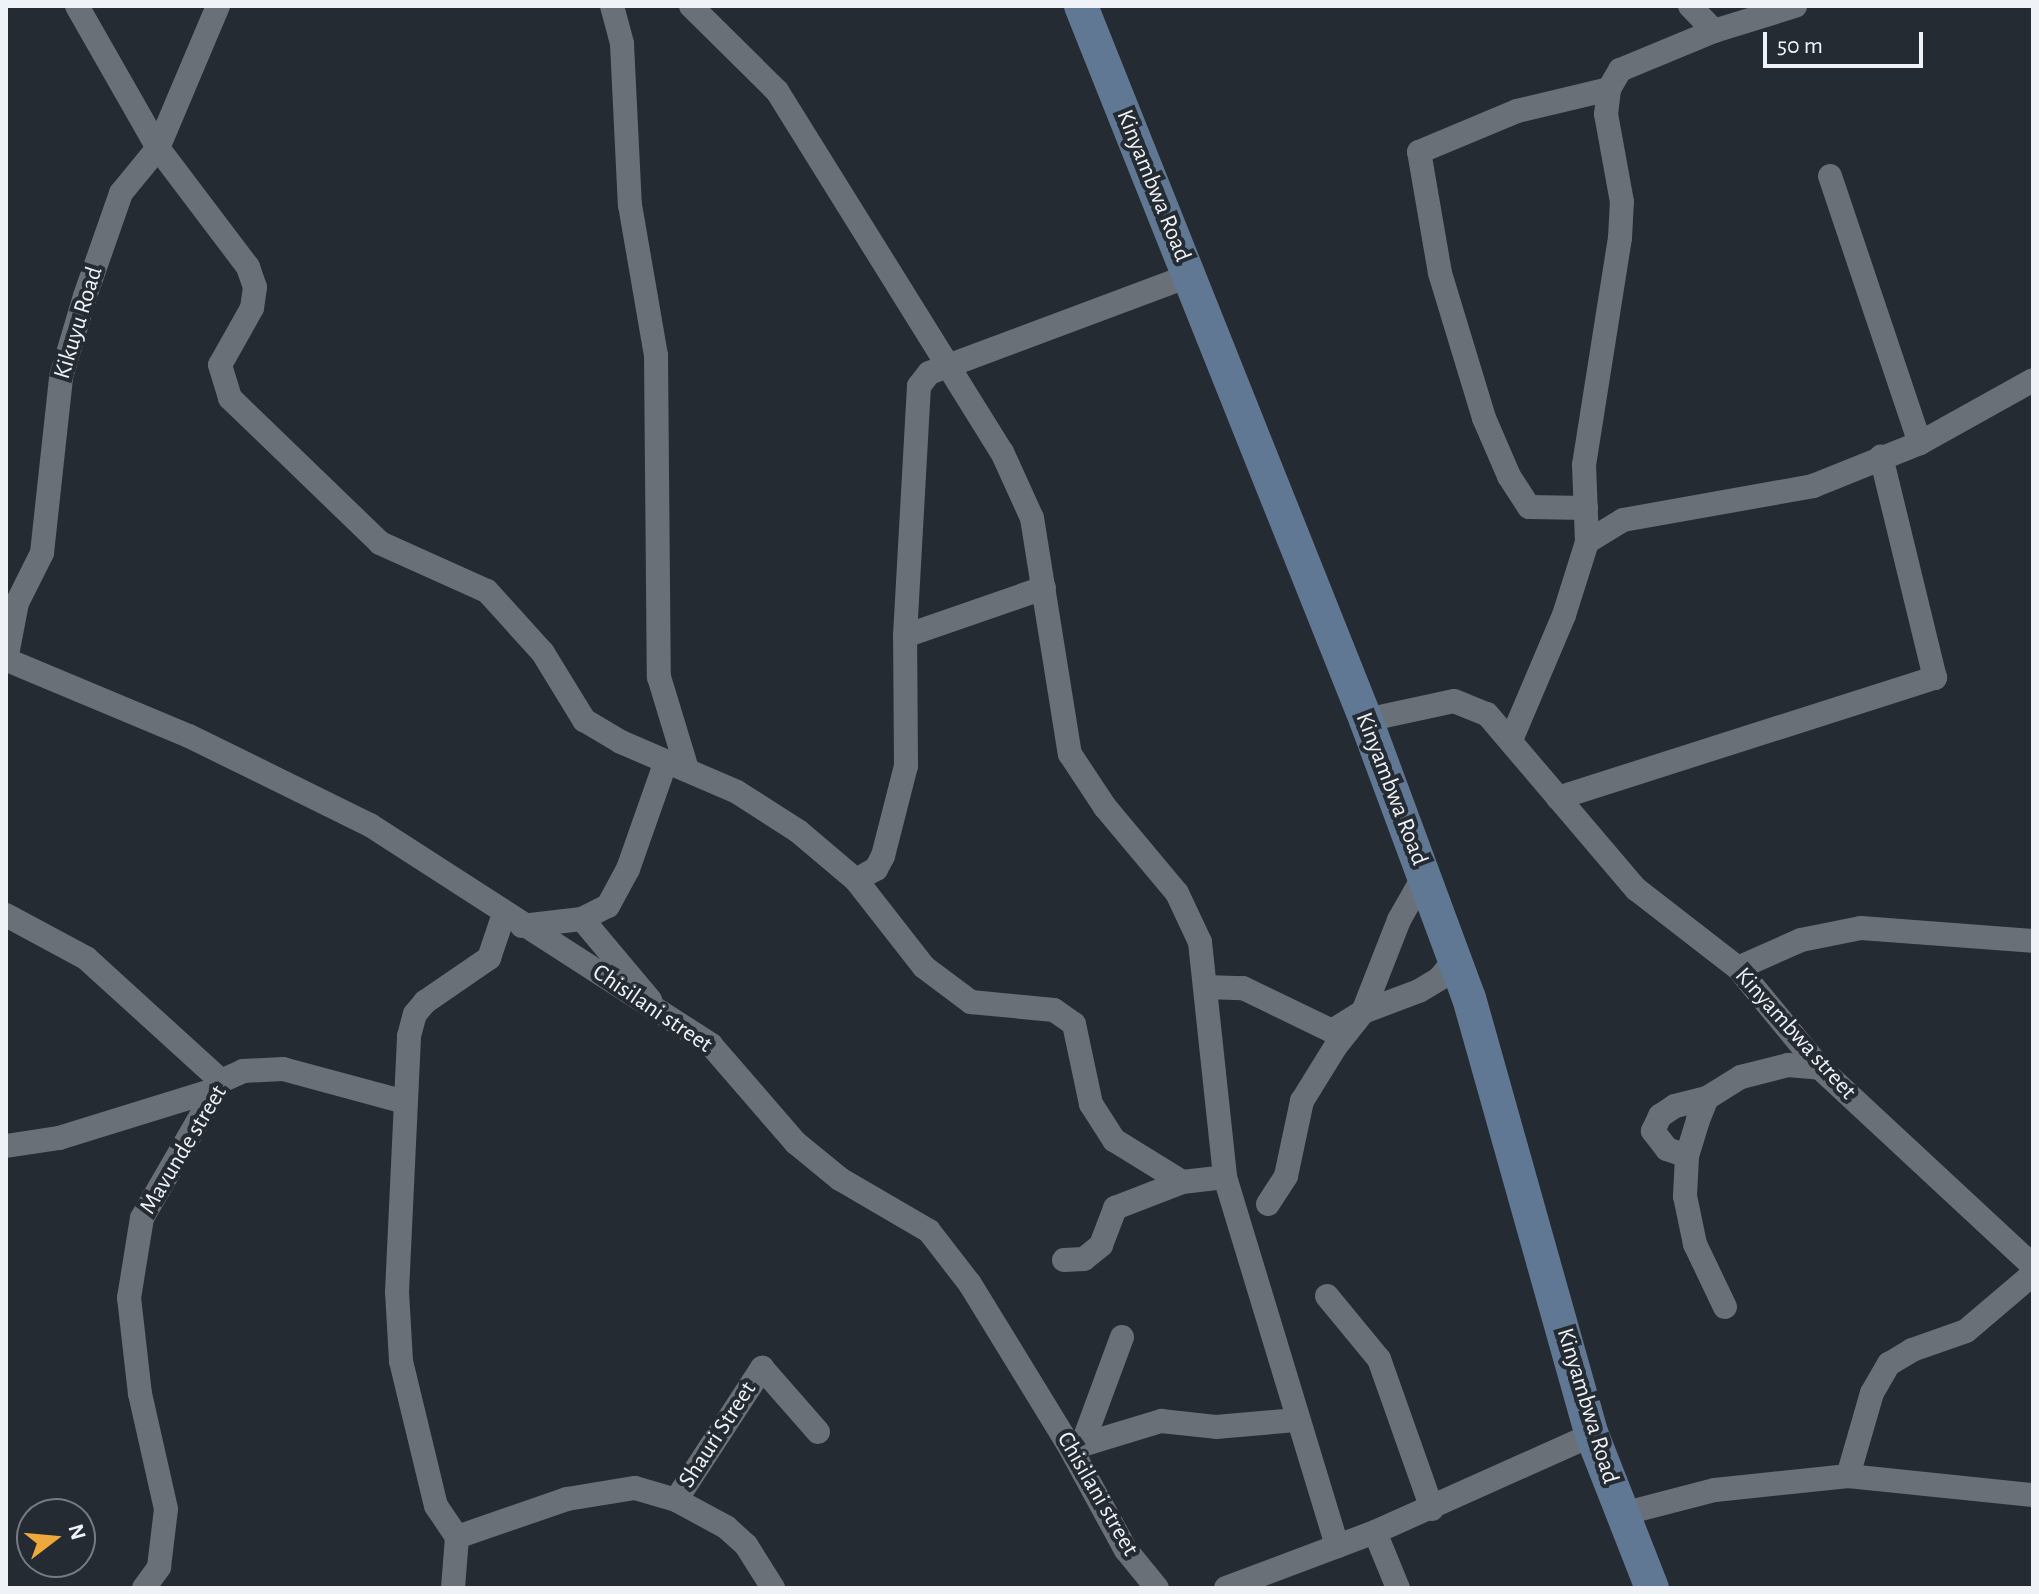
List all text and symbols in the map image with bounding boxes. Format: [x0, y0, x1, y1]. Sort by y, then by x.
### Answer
scale bar [1767, 16, 1927, 66]
text: 50 m [1777, 34, 1823, 58]
street label: Kinyambwa Road [1109, 106, 1197, 266]
street label: Kikuyu Road [48, 263, 110, 383]
street label: Kinyambwa Road [1349, 709, 1433, 869]
street label: Chisilani street [587, 958, 717, 1060]
street label: Kinyambwa street [1728, 962, 1862, 1106]
street label: Mavunde street [134, 1080, 234, 1220]
street label: Kinyambwa Road [1550, 1325, 1624, 1487]
street label: Shauri Street [673, 1377, 763, 1493]
street label: Chisilani street [1050, 1427, 1144, 1561]
north arrow [16, 1498, 96, 1578]
text: N [64, 1522, 90, 1542]

